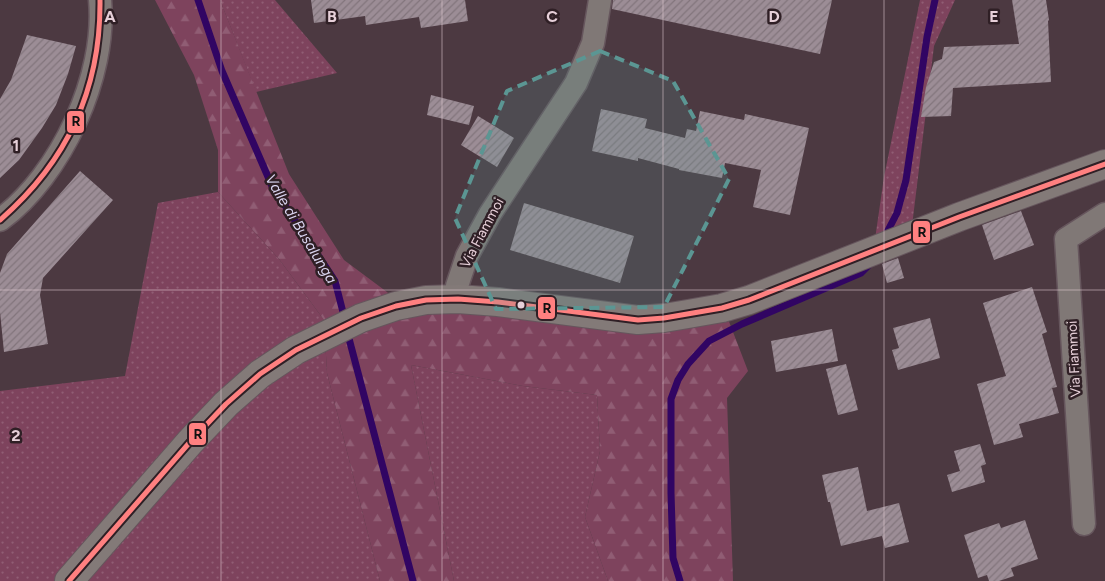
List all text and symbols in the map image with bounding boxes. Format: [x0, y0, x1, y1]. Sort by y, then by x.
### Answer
text: A [104, 7, 116, 26]
text: B [327, 7, 337, 26]
text: C [546, 7, 558, 26]
text: D [768, 7, 780, 26]
text: E [989, 7, 999, 26]
line badge: R [66, 110, 85, 134]
text: R [71, 113, 81, 130]
text: 1 [13, 136, 19, 155]
water label: Valle di Busalunga [261, 171, 341, 287]
street label: Via Fiammoi [456, 195, 508, 271]
line badge: R [912, 220, 931, 244]
text: R [917, 224, 927, 241]
line badge: R [537, 296, 556, 320]
unlabelled marker [516, 300, 526, 310]
text: R [542, 300, 552, 317]
street label: Via Fiammoi [1064, 320, 1084, 398]
line badge: R [188, 422, 207, 446]
text: 2 [11, 426, 21, 445]
text: R [193, 426, 203, 443]

